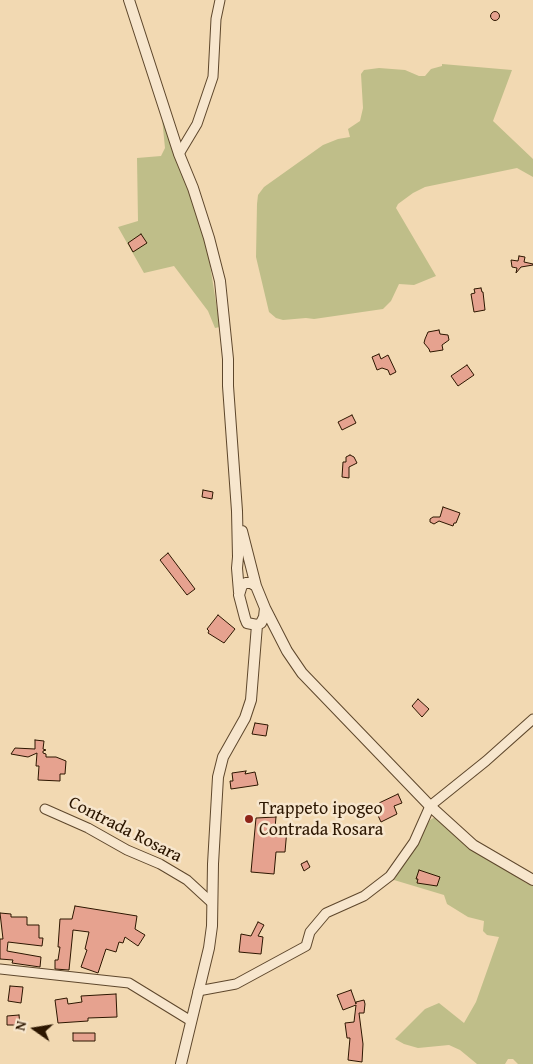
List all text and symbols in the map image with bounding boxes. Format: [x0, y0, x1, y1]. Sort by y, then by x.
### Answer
street label: Contrada Rosara [65, 792, 185, 868]
place label: Trappeto ipogeo Contrada Rosara [259, 798, 383, 841]
marker: Trappeto ipogeo Contrada Rosara [243, 813, 255, 825]
north arrow [10, 1004, 60, 1054]
text: N [10, 1019, 31, 1032]

